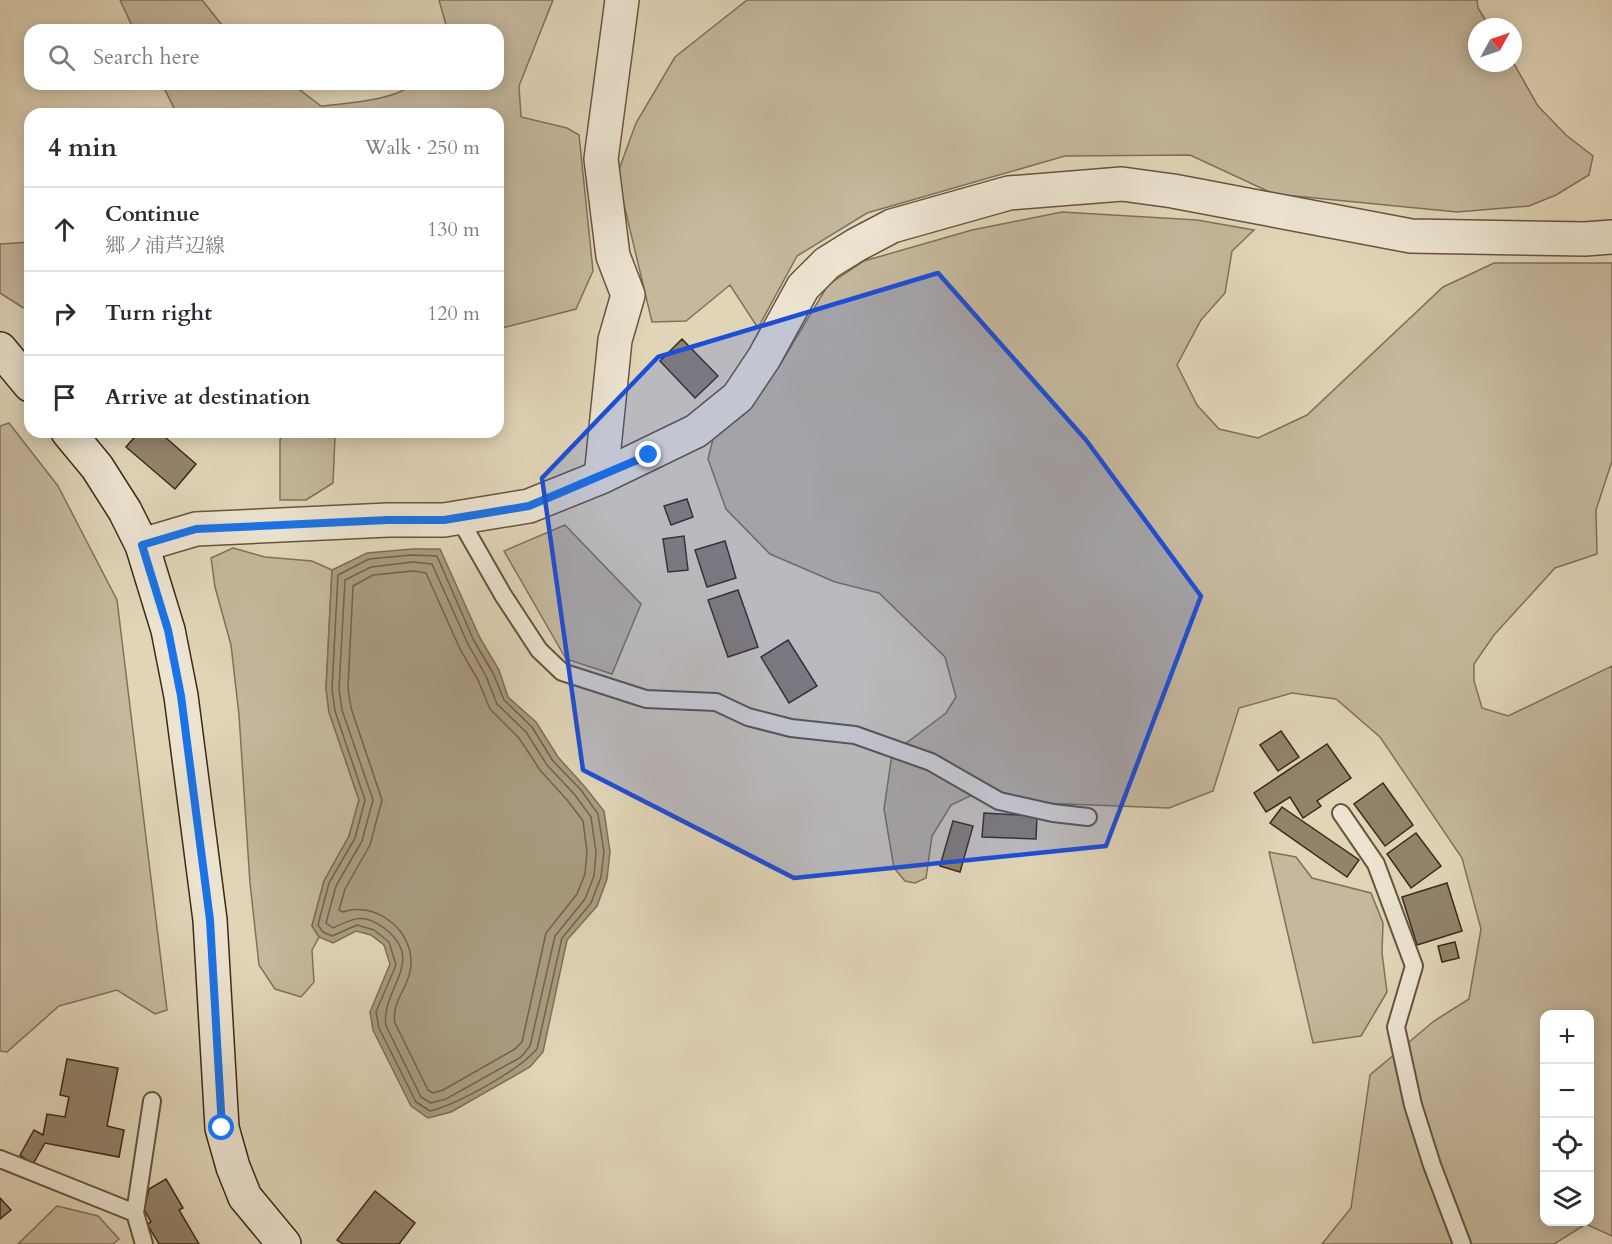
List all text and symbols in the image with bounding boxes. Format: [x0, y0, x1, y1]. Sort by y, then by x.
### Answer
north arrow [1468, 18, 1522, 72]
search box [24, 24, 504, 90]
icon: search [45, 41, 78, 74]
text: Search here [93, 42, 200, 72]
text: 4 min [48, 130, 117, 165]
text: Walk · 250 m [365, 134, 480, 161]
text: Continue [105, 199, 200, 229]
icon: ahead [48, 213, 81, 246]
text: 130 m [427, 216, 480, 243]
text: 郷ノ浦芦辺線 [105, 232, 225, 259]
icon: right [48, 297, 81, 330]
text: Turn right [105, 298, 212, 328]
text: 120 m [427, 300, 480, 327]
icon: arrive [48, 381, 81, 414]
text: Arrive at destination [105, 382, 310, 412]
route end [635, 441, 661, 467]
map controls [1540, 1010, 1594, 1226]
button: + [1540, 1010, 1594, 1064]
button: − [1540, 1064, 1594, 1118]
route start [208, 1114, 234, 1140]
button: locate [1540, 1118, 1594, 1172]
button: layers [1540, 1172, 1594, 1226]

